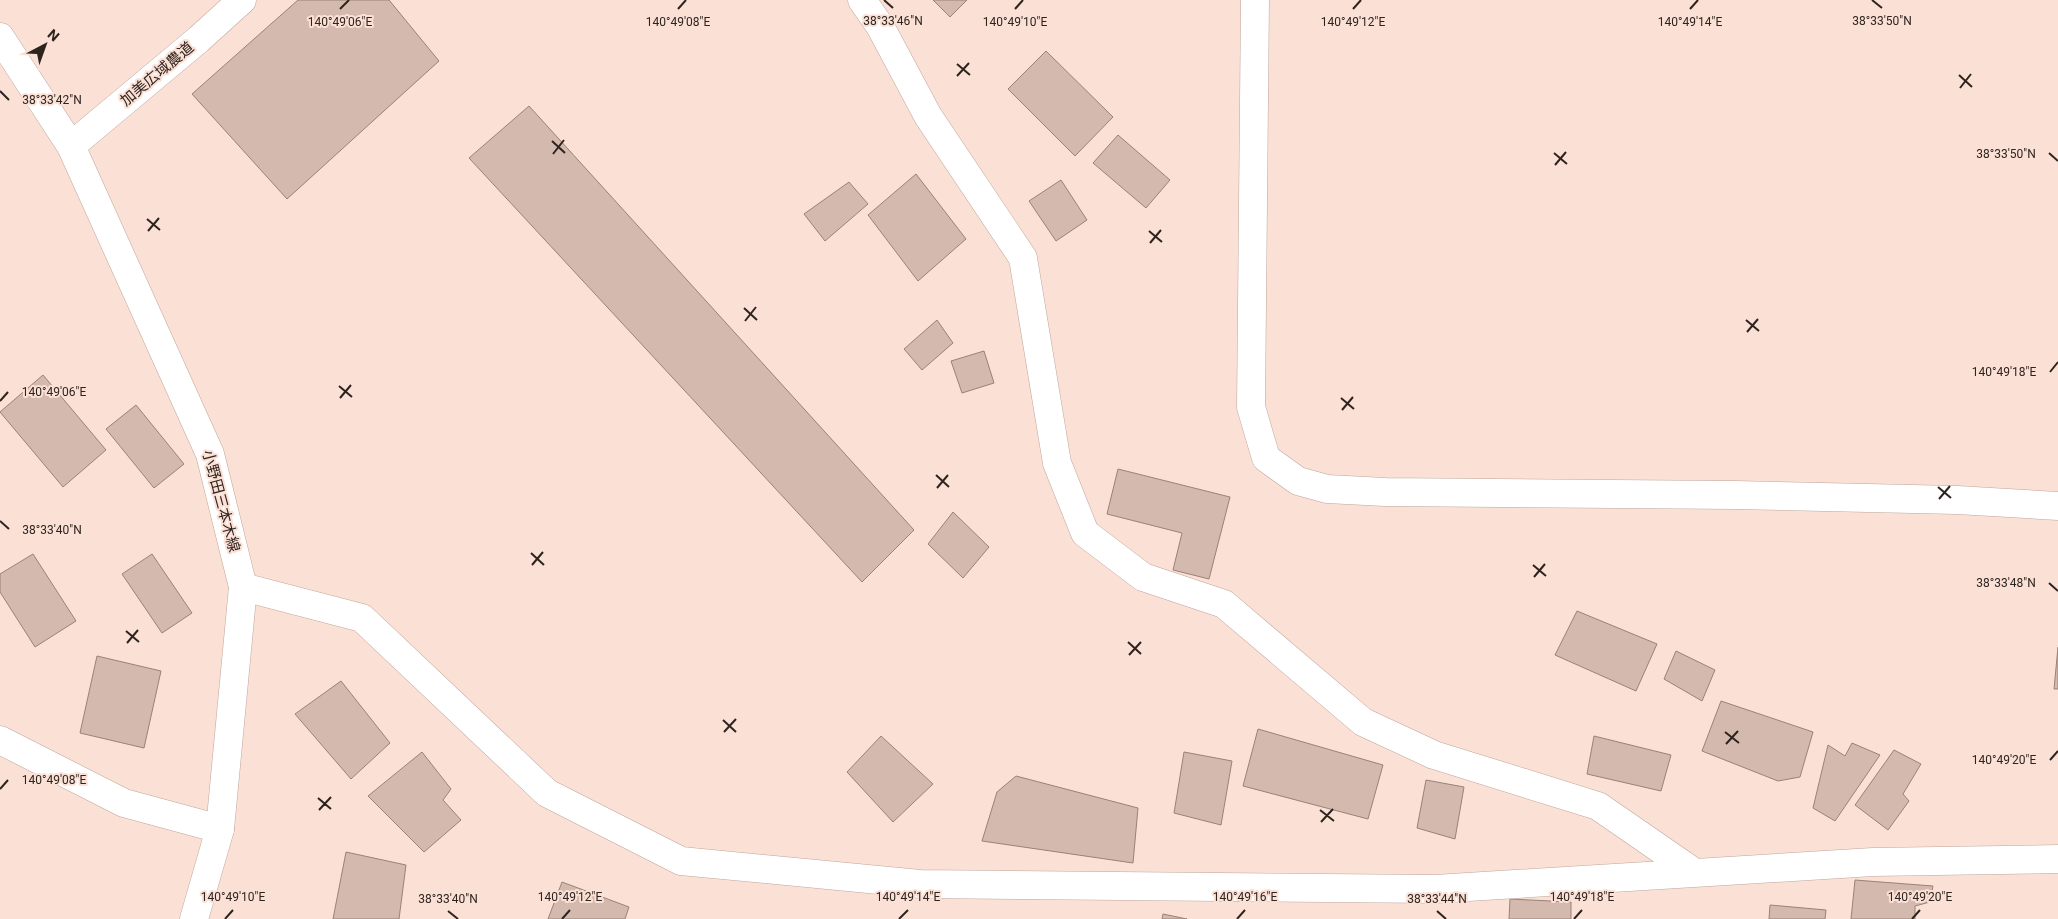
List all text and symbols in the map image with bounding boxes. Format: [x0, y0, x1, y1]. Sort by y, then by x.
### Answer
text: 38°33'46"N [863, 14, 923, 28]
text: 38°33'50"N [1852, 14, 1912, 28]
text: 140°49'06"E [308, 15, 372, 29]
text: 140°49'08"E [646, 15, 710, 29]
text: 140°49'10"E [983, 15, 1047, 29]
text: 140°49'12"E [1321, 15, 1385, 29]
text: 140°49'14"E [1658, 15, 1722, 29]
north arrow [20, 20, 70, 70]
text: N [45, 26, 63, 44]
street label: 加美広域農道 [117, 38, 197, 110]
text: 38°33'42"N [22, 93, 82, 107]
text: 38°33'50"N [1976, 147, 2036, 161]
text: 140°49'18"E [1972, 365, 2036, 379]
text: 140°49'06"E [22, 385, 86, 399]
street label: 小野田三本木線 [199, 448, 243, 554]
text: 38°33'40"N [22, 523, 82, 537]
text: 38°33'48"N [1976, 576, 2036, 590]
text: 140°49'20"E [1972, 753, 2036, 767]
text: 140°49'08"E [22, 773, 86, 787]
text: 140°49'10"E [201, 890, 265, 904]
text: 140°49'12"E [538, 890, 602, 904]
text: 140°49'14"E [876, 890, 940, 904]
text: 140°49'16"E [1213, 890, 1277, 904]
text: 140°49'18"E [1550, 890, 1614, 904]
text: 140°49'20"E [1888, 890, 1952, 904]
text: 38°33'40"N [418, 892, 478, 906]
text: 38°33'44"N [1407, 892, 1467, 906]

